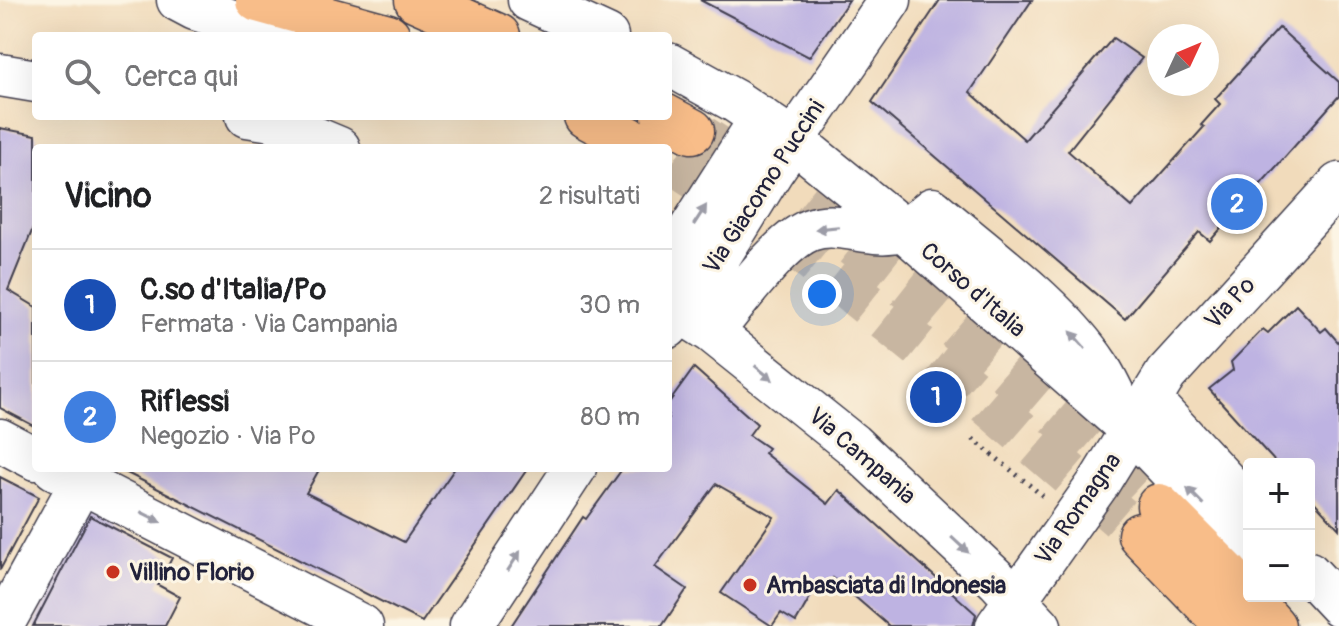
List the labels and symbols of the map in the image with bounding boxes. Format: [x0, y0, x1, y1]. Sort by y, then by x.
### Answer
north arrow [1147, 24, 1219, 96]
street label: Via Giacomo Puccini [697, 95, 831, 279]
pin: 2 [1211, 174, 1263, 234]
one-way arrow [692, 204, 706, 226]
one-way arrow [814, 222, 839, 235]
street label: Corso d'Italia [914, 236, 1032, 344]
street label: Via Po [1199, 271, 1262, 335]
your location [802, 274, 842, 314]
one-way arrow [1069, 330, 1087, 349]
one-way arrow [754, 365, 774, 381]
pin: 1 [910, 367, 962, 427]
street label: Via Campania [802, 401, 922, 511]
street label: Via Romagna [1029, 447, 1127, 571]
one-way arrow [1186, 487, 1205, 506]
one-way arrow [139, 511, 162, 524]
one-way arrow [950, 535, 969, 553]
one-way arrow [506, 550, 520, 572]
place label: Villino Florio [129, 558, 254, 587]
marker: Villino Florio [104, 563, 122, 581]
place label: Ambasciata di Indonesia [766, 571, 1006, 600]
marker: Ambasciata di Indonesia [741, 576, 759, 594]

